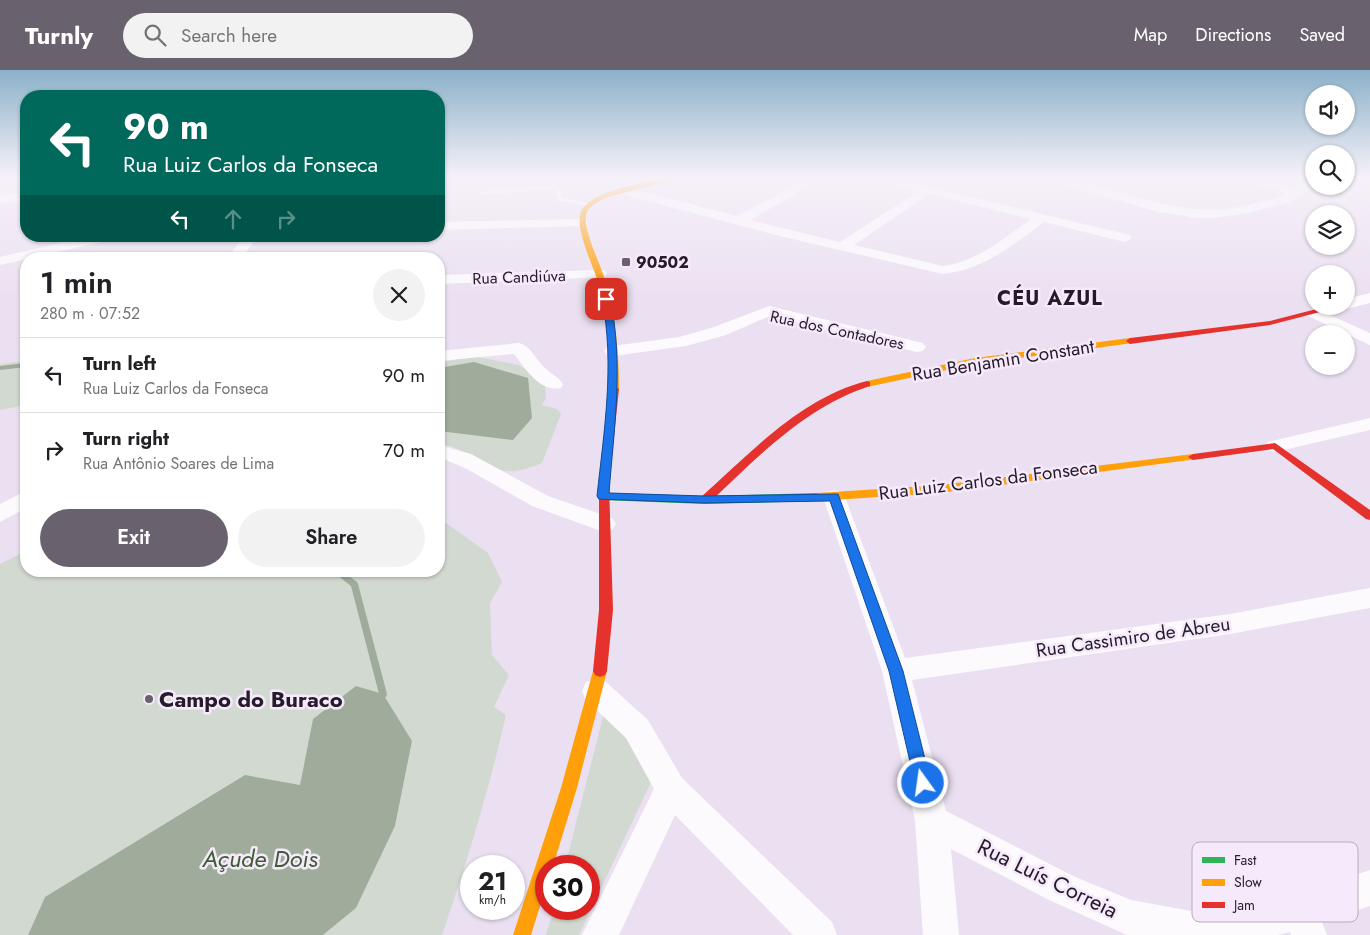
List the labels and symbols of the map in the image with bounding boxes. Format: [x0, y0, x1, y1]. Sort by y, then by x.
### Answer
place label: 90502 [636, 251, 689, 274]
marker: 90502 [620, 256, 632, 268]
street label: Rua Candiúva [472, 264, 566, 290]
pin [585, 278, 627, 320]
district label: CÉU AZUL [997, 283, 1103, 313]
street label: Rua dos Contadores [768, 305, 906, 355]
street label: Rua Benjamin Constant [910, 332, 1097, 388]
street label: Rua Luiz Carlos da Fonseca [877, 453, 1099, 507]
street label: Rua Cassimiro de Abreu [1034, 610, 1232, 664]
place label: Campo do Buraco [159, 683, 343, 715]
marker: Campo do Buraco [143, 693, 155, 705]
position arrow [896, 756, 948, 808]
street label: Rua Luís Correia [972, 830, 1124, 926]
water label: Açude Dois [201, 841, 318, 876]
legend [1192, 842, 1358, 922]
text: Fast [1234, 850, 1257, 870]
speed limit sign: 30 [535, 855, 600, 920]
text: Slow [1234, 872, 1262, 892]
text: Jam [1232, 895, 1255, 915]

